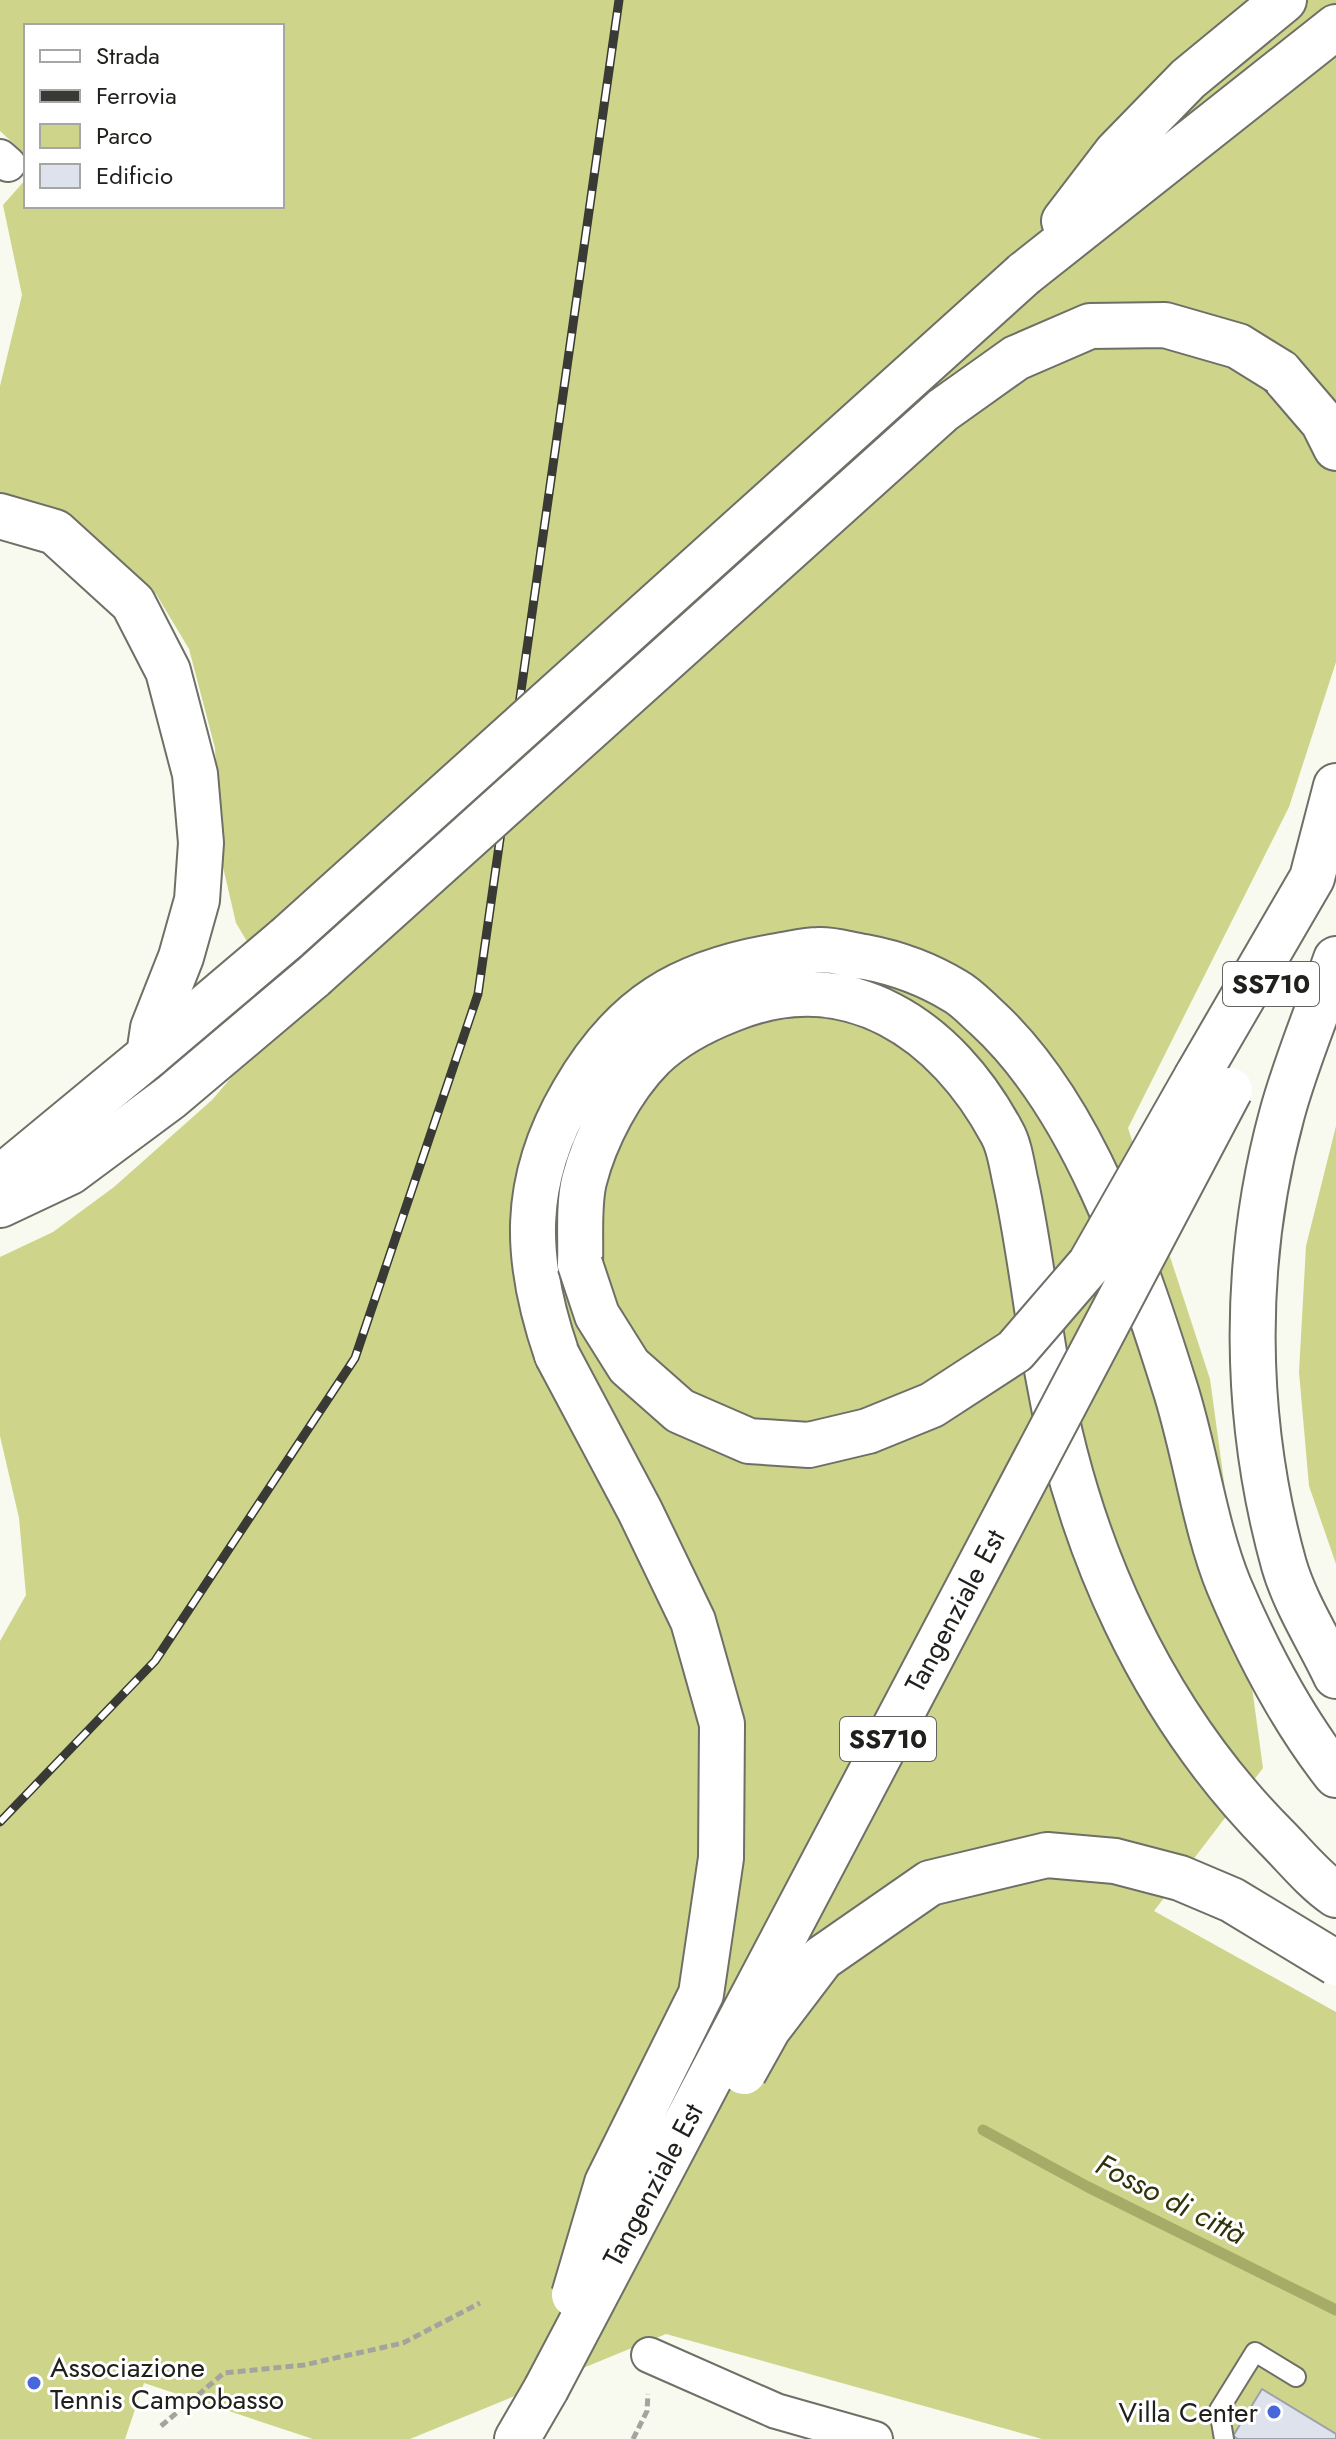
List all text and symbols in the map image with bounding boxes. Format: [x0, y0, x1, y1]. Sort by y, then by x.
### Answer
legend [24, 24, 284, 208]
text: Strada [96, 38, 160, 73]
text: Ferrovia [96, 78, 177, 113]
text: Parco [96, 118, 152, 153]
text: Edificio [96, 158, 173, 193]
road number: SS710 [1223, 962, 1319, 1006]
street label: Tangenziale Est [895, 1522, 1015, 1700]
road number: SS710 [840, 1717, 936, 1761]
street label: Tangenziale Est [593, 2096, 713, 2274]
water label: Fosso di città [1089, 2143, 1254, 2255]
place label: Associazione Tennis Campobasso [50, 2347, 284, 2420]
marker: Associazione Tennis Campobasso [25, 2374, 43, 2392]
place label: Villa Center [1118, 2392, 1258, 2433]
marker: Villa Center [1265, 2403, 1283, 2421]

